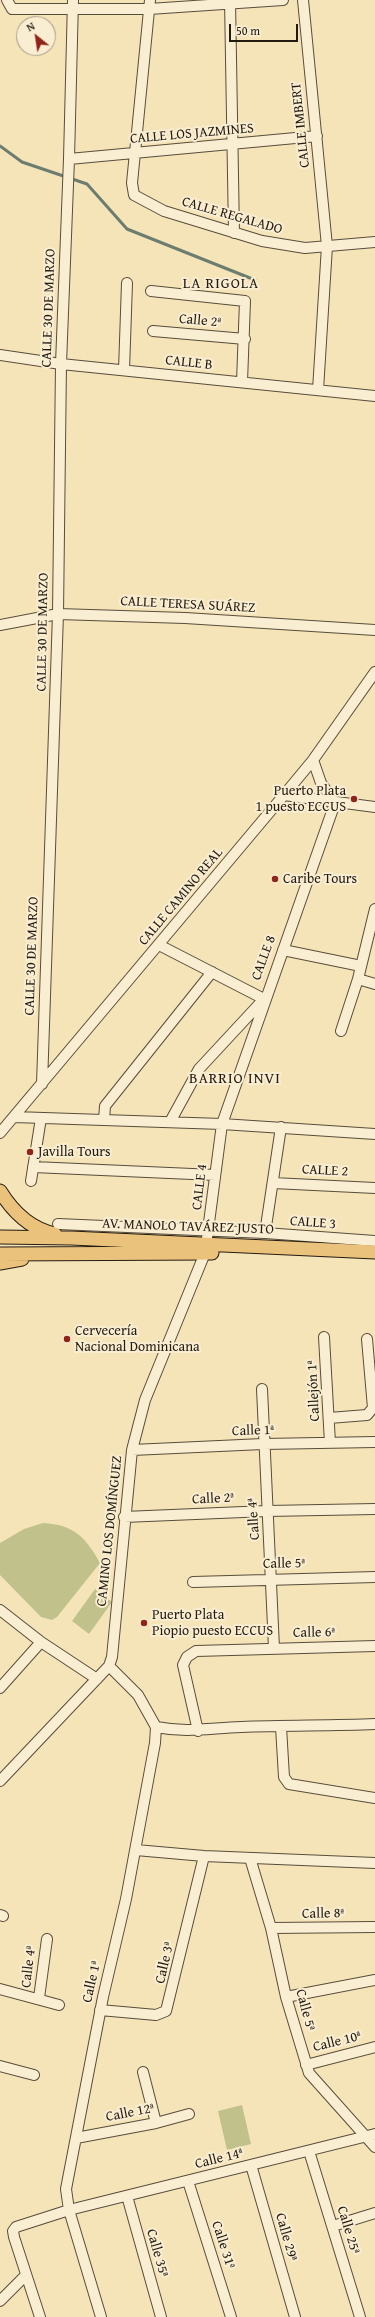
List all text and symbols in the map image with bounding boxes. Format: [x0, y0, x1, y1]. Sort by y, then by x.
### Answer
north arrow [16, 16, 56, 56]
scale bar [231, 16, 300, 42]
text: N [23, 18, 38, 35]
text: 50 m [236, 22, 260, 39]
street label: CALLE IMBERT [288, 81, 314, 169]
street label: CALLE LOS JAZMINES [130, 120, 254, 148]
street label: CALLE REGALADO [180, 194, 284, 238]
street label: CALLE 30 DE MARZO [39, 248, 59, 368]
district label: LA RIGOLA [183, 275, 259, 293]
street label: Calle 2ª [178, 311, 222, 331]
street label: CALLE B [165, 352, 213, 374]
street label: CALLE 30 DE MARZO [34, 573, 52, 691]
street label: CALLE TERESA SUÁREZ [120, 593, 256, 617]
place label: Puerto Plata 1 puesto ECCUS [255, 783, 346, 816]
marker: Puerto Plata 1 puesto ECCUS [349, 794, 359, 804]
street label: CALLE CAMINO REAL [135, 845, 227, 949]
place label: Caribe Tours [283, 871, 357, 887]
marker: Caribe Tours [270, 874, 280, 884]
street label: CALLE 30 DE MARZO [22, 896, 42, 1016]
street label: CALLE 8 [248, 933, 280, 983]
district label: BARRIO INVI [189, 1070, 281, 1088]
place label: Javilla Tours [38, 1144, 111, 1160]
marker: Javilla Tours [25, 1147, 35, 1157]
street label: CALLE 2 [301, 1161, 349, 1181]
street label: CALLE 4 [189, 1163, 211, 1211]
street label: CALLE 3 [289, 1213, 337, 1233]
street label: AV. MANOLO TAVÁREZ JUSTO [102, 1216, 274, 1238]
place label: Cervecería Nacional Dominicana [75, 1323, 200, 1356]
marker: Cervecería Nacional Dominicana [62, 1334, 72, 1344]
street label: Callejón 1ª [304, 1360, 324, 1422]
street label: Calle 1ª [232, 1422, 274, 1440]
street label: CAMINO LOS DOMÍNGUEZ [94, 1455, 126, 1607]
street label: Calle 2ª [192, 1490, 234, 1508]
street label: Calle 4ª [244, 1497, 264, 1541]
street label: Calle 5ª [263, 1555, 305, 1573]
place label: Puerto Plata Piopio puesto ECCUS [152, 1607, 273, 1640]
marker: Puerto Plata Piopio puesto ECCUS [139, 1618, 149, 1628]
street label: Calle 6ª [293, 1624, 335, 1642]
street label: Calle 8ª [302, 1905, 344, 1923]
street label: Calle 3ª [152, 1941, 178, 1985]
street label: Calle 4ª [18, 1945, 40, 1989]
street label: Calle 1ª [79, 1960, 105, 2004]
street label: Calle 5ª [291, 1987, 319, 2033]
street label: Calle 10ª [311, 2028, 363, 2056]
street label: Calle 12ª [104, 2100, 156, 2126]
street label: Calle 14ª [193, 2145, 245, 2173]
street label: Calle 25ª [333, 2204, 363, 2256]
street label: Calle 29ª [271, 2211, 301, 2263]
street label: Calle 31ª [207, 2219, 239, 2271]
street label: Calle 35ª [142, 2227, 172, 2279]

